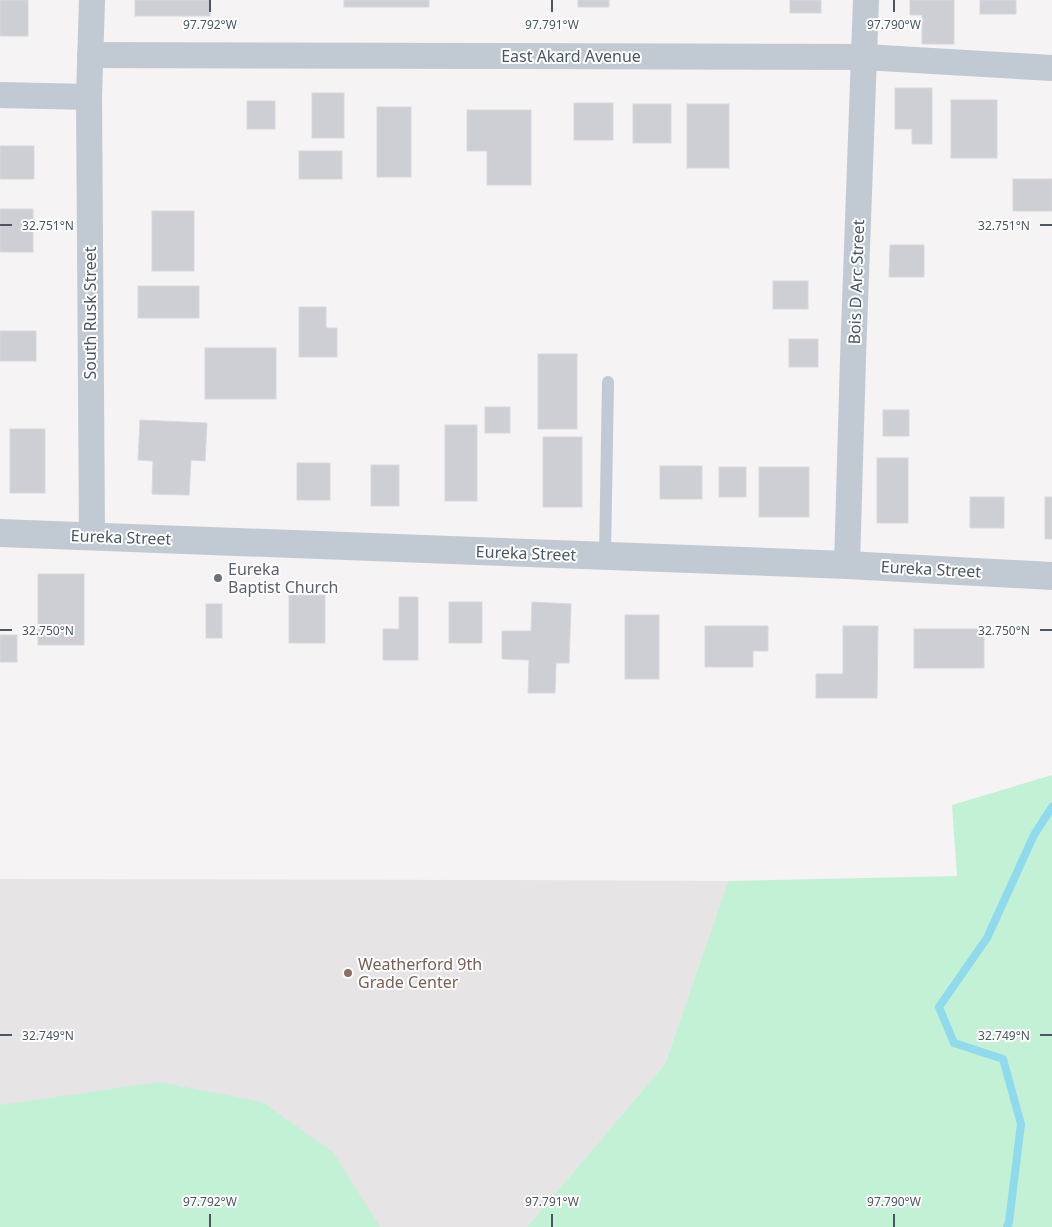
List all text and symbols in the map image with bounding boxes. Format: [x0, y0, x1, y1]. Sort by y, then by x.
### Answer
text: 97.792°W [183, 16, 237, 33]
text: 97.791°W [525, 16, 579, 33]
text: 97.790°W [867, 16, 921, 33]
street label: East Akard Avenue [501, 45, 641, 67]
text: 32.751°N [22, 217, 74, 234]
text: 32.751°N [978, 217, 1030, 234]
street label: Bois D Arc Street [843, 219, 869, 345]
street label: South Rusk Street [79, 246, 101, 380]
street label: Eureka Street [70, 524, 172, 550]
street label: Eureka Street [475, 540, 577, 566]
street label: Eureka Street [880, 555, 982, 583]
place label: Eureka Baptist Church [228, 558, 338, 598]
marker: Eureka Baptist Church [212, 572, 224, 584]
text: 32.750°N [22, 622, 74, 639]
text: 32.750°N [978, 622, 1030, 639]
place label: Weatherford 9th Grade Center [358, 953, 482, 993]
marker: Weatherford 9th Grade Center [342, 967, 354, 979]
text: 32.749°N [22, 1027, 74, 1044]
text: 32.749°N [978, 1027, 1030, 1044]
text: 97.792°W [183, 1193, 237, 1210]
text: 97.791°W [525, 1193, 579, 1210]
text: 97.790°W [867, 1193, 921, 1210]

